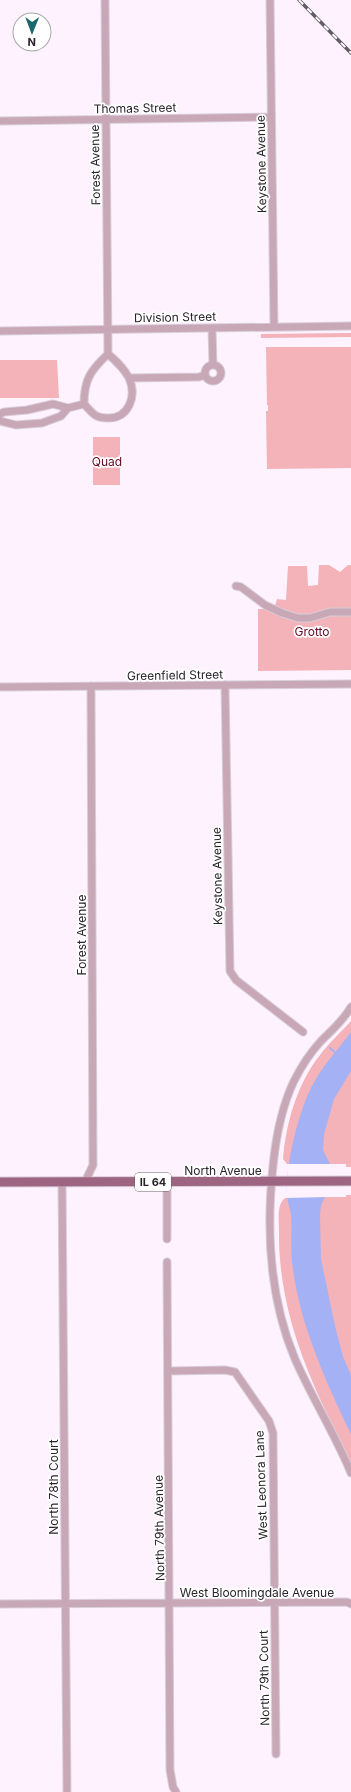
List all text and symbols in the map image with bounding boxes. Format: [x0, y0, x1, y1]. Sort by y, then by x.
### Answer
north arrow [12, 12, 52, 52]
text: N [28, 35, 36, 49]
street label: Thomas Street [93, 100, 177, 116]
street label: Keystone Avenue [253, 115, 269, 213]
street label: Forest Avenue [87, 124, 103, 206]
street label: Division Street [134, 309, 216, 325]
park label: Quad [92, 454, 122, 469]
park label: Grotto [294, 624, 330, 639]
street label: Greenfield Street [127, 667, 223, 683]
street label: Keystone Avenue [209, 827, 225, 925]
street label: Forest Avenue [74, 895, 89, 975]
street label: North Avenue [184, 1163, 262, 1178]
road number: IL 64 [135, 1173, 171, 1191]
street label: West Leonora Lane [252, 1430, 270, 1540]
street label: North 78th Court [46, 1439, 61, 1535]
street label: North 79th Avenue [151, 1475, 167, 1581]
street label: West Bloomingdale Avenue [180, 1585, 334, 1600]
street label: North 79th Court [256, 1630, 272, 1726]

